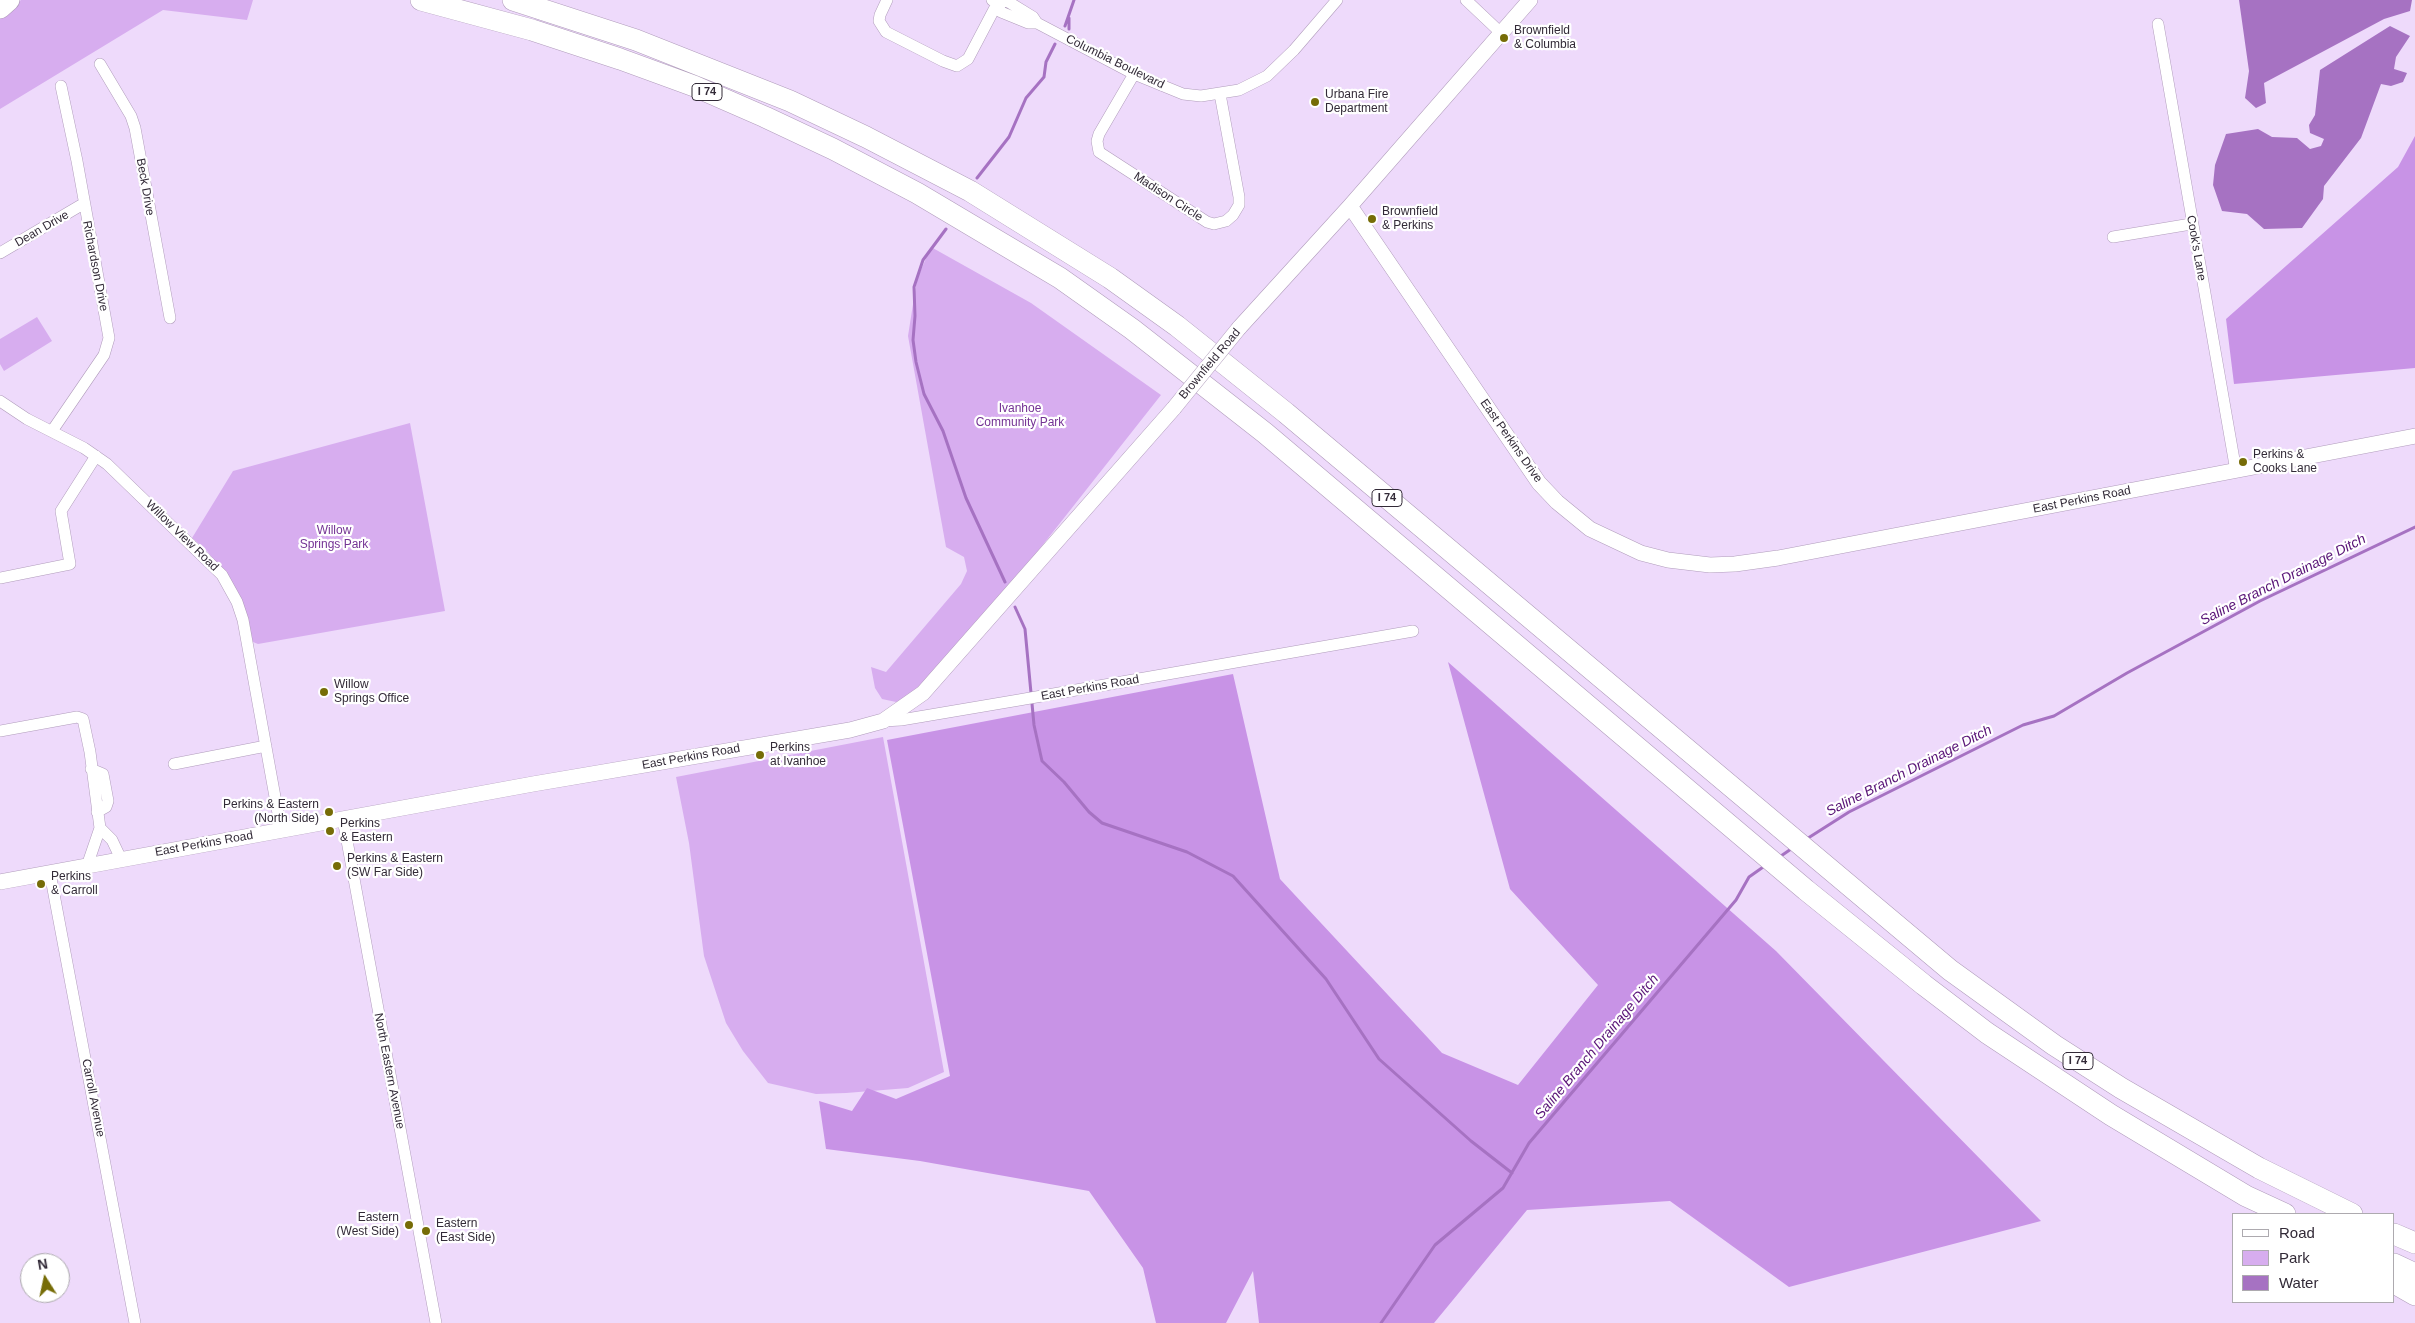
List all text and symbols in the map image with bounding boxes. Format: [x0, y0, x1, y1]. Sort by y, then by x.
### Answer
place label: Brownfield & Columbia [1514, 24, 1576, 52]
street label: Columbia Boulevard [1063, 32, 1167, 92]
marker: Brownfield & Columbia [1498, 32, 1510, 44]
road number: I 74 [692, 84, 722, 100]
place label: Urbana Fire Department [1325, 88, 1388, 116]
marker: Urbana Fire Department [1309, 96, 1321, 108]
street label: Beck Drive [133, 157, 157, 217]
street label: Madison Circle [1131, 169, 1205, 225]
place label: Brownfield & Perkins [1382, 205, 1438, 233]
street label: Dean Drive [12, 208, 72, 250]
marker: Brownfield & Perkins [1366, 213, 1378, 225]
street label: Cook's Lane [2183, 214, 2209, 282]
street label: Richardson Drive [79, 219, 111, 313]
street label: Brownfield Road [1176, 326, 1244, 402]
street label: East Perkins Drive [1477, 396, 1545, 486]
park label: Ivanhoe Community Park [976, 402, 1064, 430]
place label: Perkins & Cooks Lane [2253, 448, 2317, 476]
marker: Perkins & Cooks Lane [2237, 456, 2249, 468]
street label: East Perkins Road [2032, 483, 2132, 517]
road number: I 74 [1372, 489, 1402, 506]
street label: Willow View Road [143, 498, 221, 574]
park label: Willow Springs Park [300, 524, 368, 552]
water label: Saline Branch Drainage Ditch [2197, 531, 2369, 629]
street label: East Perkins Road [1040, 672, 1140, 704]
place label: Willow Springs Office [334, 678, 409, 706]
marker: Willow Springs Office [318, 686, 330, 698]
water label: Saline Branch Drainage Ditch [1823, 722, 1995, 820]
street label: East Perkins Road [641, 741, 741, 773]
place label: Perkins at Ivanhoe [770, 741, 826, 769]
marker: Perkins at Ivanhoe [754, 749, 766, 761]
place label: Perkins & Eastern (North Side) [223, 798, 319, 826]
marker: Perkins & Eastern (North Side) [323, 806, 335, 818]
place label: Perkins & Eastern [340, 817, 393, 845]
marker: Perkins & Eastern [324, 825, 336, 837]
street label: East Perkins Road [154, 828, 254, 860]
place label: Perkins & Eastern (SW Far Side) [347, 852, 443, 880]
marker: Perkins & Eastern (SW Far Side) [331, 860, 343, 872]
place label: Perkins & Carroll [51, 870, 98, 898]
marker: Perkins & Carroll [35, 878, 47, 890]
water label: Saline Branch Drainage Ditch [1532, 971, 1662, 1123]
street label: North Eastern Avenue [371, 1012, 407, 1130]
road number: I 74 [2063, 1052, 2093, 1070]
street label: Carroll Avenue [78, 1058, 108, 1138]
place label: Eastern (West Side) [337, 1211, 399, 1239]
legend [2232, 1213, 2395, 1303]
place label: Eastern (East Side) [436, 1217, 495, 1245]
marker: Eastern (West Side) [403, 1219, 415, 1231]
text: Road [2279, 1224, 2315, 1241]
marker: Eastern (East Side) [420, 1225, 432, 1237]
text: Park [2279, 1249, 2310, 1266]
north arrow [20, 1253, 70, 1303]
text: N [36, 1255, 49, 1273]
text: Water [2279, 1274, 2318, 1291]

